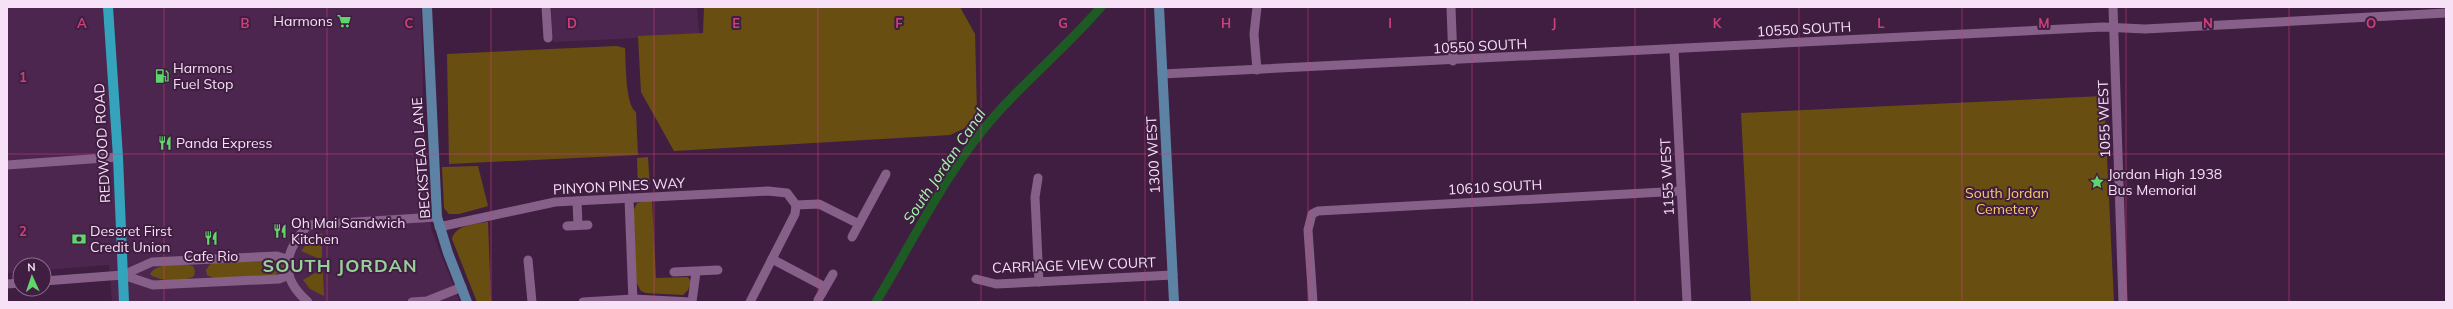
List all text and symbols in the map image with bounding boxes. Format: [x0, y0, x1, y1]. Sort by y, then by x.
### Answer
place label: Harmons [273, 12, 333, 30]
supermarket icon: Harmons [336, 13, 352, 29]
text: A [77, 15, 87, 31]
text: B [241, 15, 250, 31]
text: C [405, 15, 414, 31]
text: D [567, 15, 577, 31]
text: E [732, 15, 740, 31]
text: F [895, 15, 903, 31]
text: G [1058, 15, 1068, 31]
text: H [1221, 15, 1231, 31]
text: I [1388, 15, 1392, 31]
text: J [1552, 15, 1556, 31]
text: K [1713, 15, 1723, 31]
text: L [1877, 15, 1885, 31]
text: M [2038, 15, 2050, 31]
text: N [2203, 15, 2213, 31]
text: O [2366, 15, 2376, 31]
street label: 10550 SOUTH [1756, 18, 1852, 40]
street label: 10550 SOUTH [1432, 35, 1528, 57]
place label: Harmons Fuel Stop [173, 59, 233, 93]
fuel station icon: Harmons Fuel Stop [154, 68, 170, 84]
text: 1 [19, 69, 27, 85]
street label: 1055 WEST [2094, 79, 2114, 158]
street label: REDWOOD ROAD [90, 83, 114, 203]
street label: BECKSTEAD LANE [408, 97, 434, 219]
water label: South Jordan Canal [899, 105, 990, 227]
street label: 1300 WEST [1142, 115, 1164, 194]
place label: Panda Express [176, 134, 273, 152]
restaurant icon: Panda Express [157, 135, 173, 151]
street label: 1155 WEST [1656, 137, 1678, 216]
place label: Jordan High 1938 Bus Memorial [2108, 165, 2222, 199]
street label: PINYON PINES WAY [552, 174, 686, 198]
place icon: Jordan High 1938 Bus Memorial [2089, 174, 2105, 190]
street label: 10610 SOUTH [1447, 176, 1543, 198]
park label: South Jordan Cemetery [1965, 184, 2049, 218]
place label: Oh Mai Sandwich Kitchen [291, 214, 405, 248]
place label: Deseret First Credit Union [90, 222, 172, 256]
text: 2 [19, 223, 27, 239]
restaurant icon: Oh Mai Sandwich Kitchen [272, 223, 288, 239]
restaurant icon: Cafe Rio [203, 230, 219, 246]
bank icon: Deseret First Credit Union [71, 231, 87, 247]
place label: Cafe Rio [184, 247, 238, 265]
street label: CARRIAGE VIEW COURT [992, 253, 1157, 277]
district label: SOUTH JORDAN [263, 254, 417, 277]
north arrow [12, 257, 52, 297]
text: N [27, 260, 36, 274]

